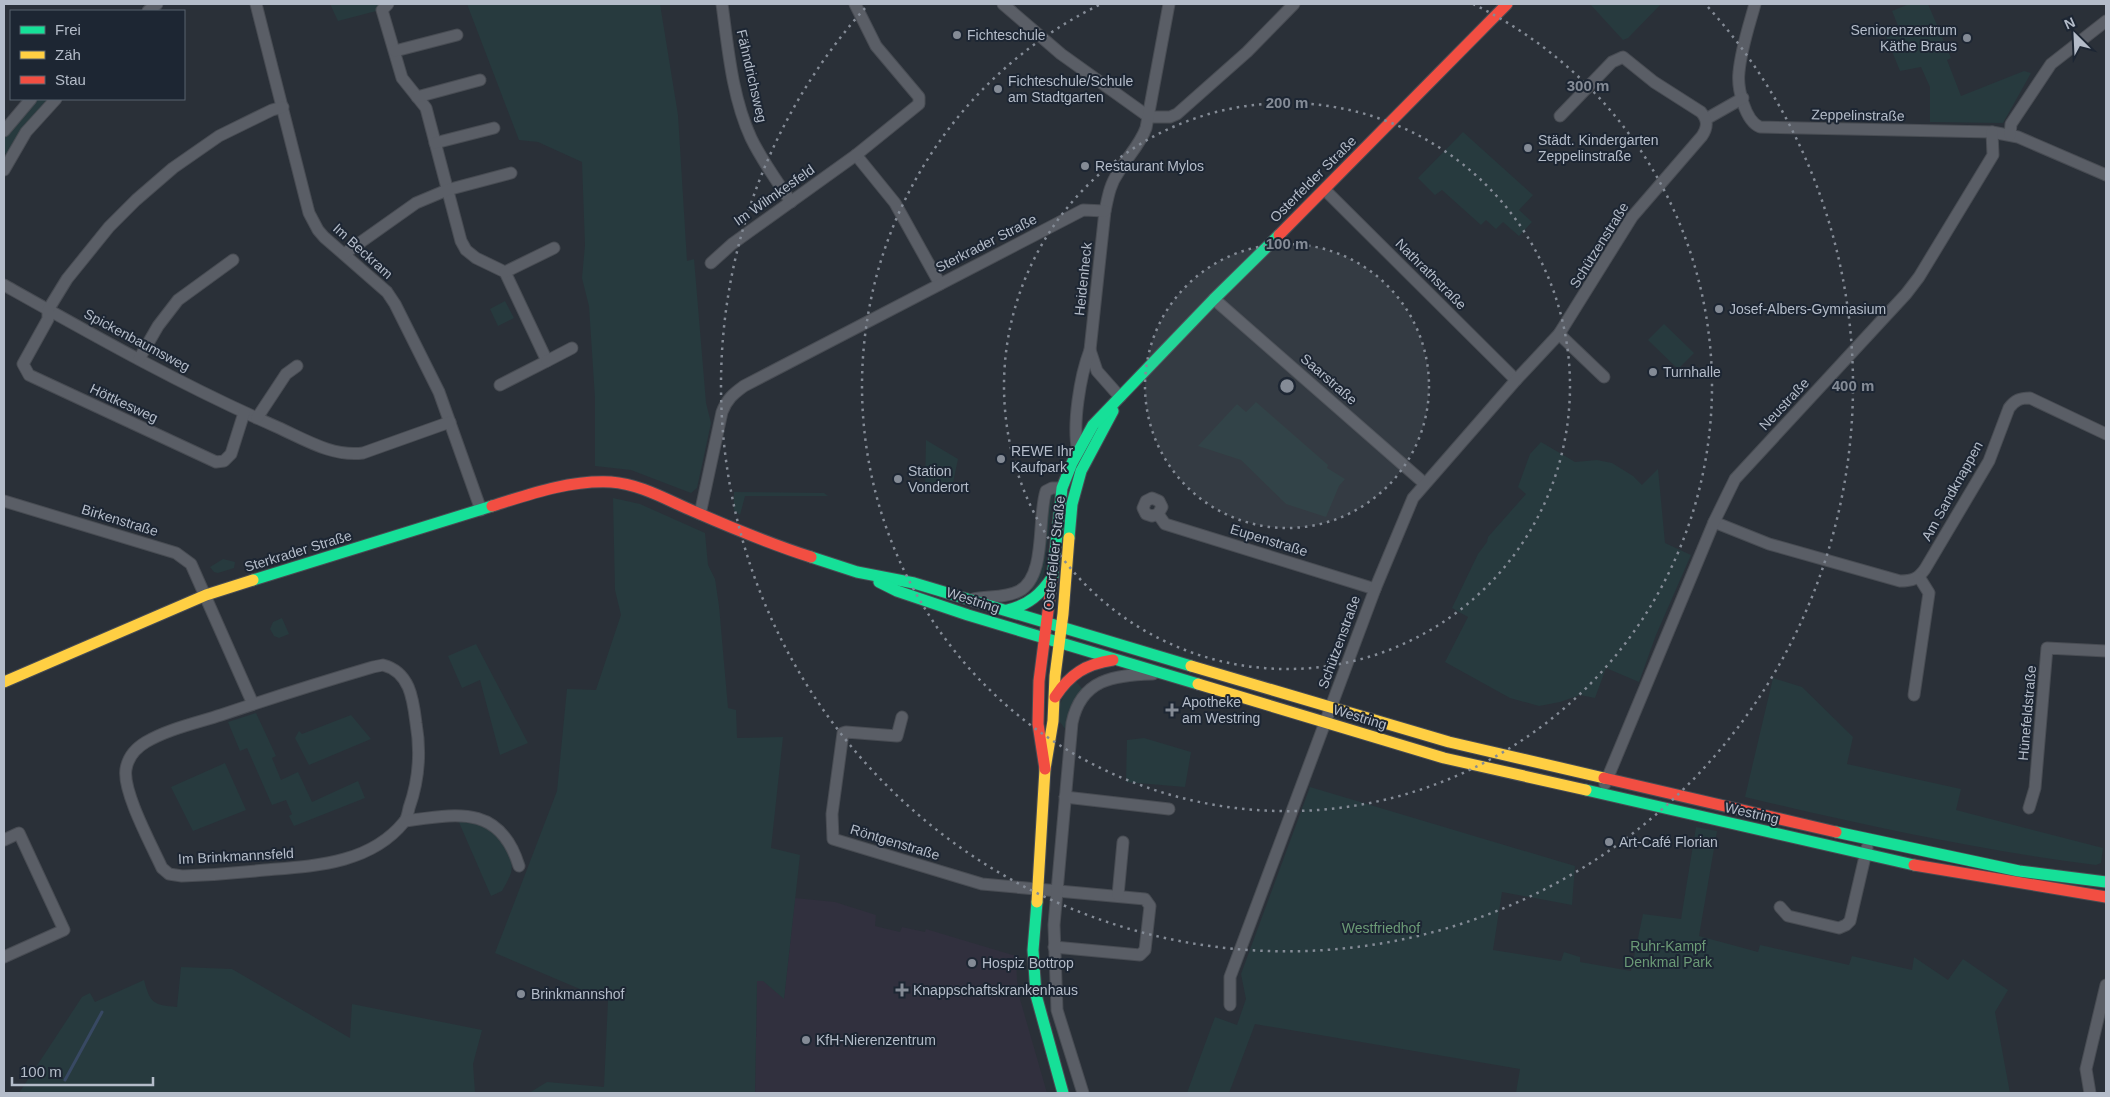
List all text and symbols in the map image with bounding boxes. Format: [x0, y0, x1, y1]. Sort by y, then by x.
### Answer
legend [10, 10, 185, 100]
north arrow [2050, 10, 2100, 60]
text: N [2062, 14, 2078, 32]
text: Frei [55, 21, 81, 38]
place label: Seniorenzentrum Käthe Braus [1850, 22, 1957, 54]
place label: Fichteschule [967, 27, 1046, 43]
street label: Fähndrichsweg [734, 28, 770, 124]
marker: Fichteschule [951, 29, 963, 41]
marker: Seniorenzentrum Käthe Braus [1961, 32, 1973, 44]
text: Zäh [55, 46, 81, 63]
text: Stau [55, 71, 86, 88]
place label: Fichteschule/Schule am Stadtgarten [1008, 73, 1134, 105]
text: 300 m [1567, 77, 1609, 94]
marker: Fichteschule/Schule am Stadtgarten [992, 83, 1004, 95]
text: 200 m [1266, 94, 1308, 111]
street label: Zeppelinstraße [1811, 106, 1905, 124]
street label: Osterfelder Straße [1267, 132, 1360, 225]
place label: Städt. Kindergarten Zeppelinstraße [1538, 132, 1659, 164]
marker: Städt. Kindergarten Zeppelinstraße [1522, 142, 1534, 154]
place label: Restaurant Mylos [1095, 158, 1204, 174]
marker: Restaurant Mylos [1079, 160, 1091, 172]
street label: Im Wilmkesfeld [731, 161, 817, 229]
street label: Schützenstraße [1566, 199, 1632, 291]
street label: Sterkrader Straße [933, 211, 1039, 275]
street label: Im Beckram [330, 220, 396, 282]
text: 100 m [1266, 235, 1308, 252]
street label: Nathrathstraße [1392, 235, 1470, 313]
street label: Heidenheck [1071, 240, 1095, 317]
place label: Josef-Albers-Gymnasium [1729, 301, 1886, 317]
marker: Josef-Albers-Gymnasium [1713, 303, 1725, 315]
street label: Spickenbaumsweg [81, 305, 193, 375]
street label: Saarstraße [1298, 350, 1361, 408]
place label: Turnhalle [1663, 364, 1721, 380]
marker: Turnhalle [1647, 366, 1659, 378]
street label: Neustraße [1756, 374, 1812, 433]
centre of rings [1278, 377, 1296, 395]
text: 400 m [1832, 377, 1874, 394]
street label: Höttkesweg [87, 380, 161, 426]
street label: Am Sandknappen [1918, 438, 1986, 544]
place label: REWE Ihr Kaufpark [1011, 443, 1074, 475]
marker: REWE Ihr Kaufpark [995, 453, 1007, 465]
place label: Station Vonderort [908, 463, 969, 495]
marker: Station Vonderort [892, 473, 904, 485]
street label: Osterfelder Straße [1040, 495, 1068, 611]
street label: Birkenstraße [80, 501, 160, 539]
street label: Eupenstraße [1228, 521, 1310, 559]
street label: Sterkrader Straße [242, 527, 354, 575]
street label: Westring [944, 584, 1002, 616]
street label: Schützenstraße [1315, 593, 1363, 691]
street label: Hünefeldstraße [2015, 664, 2039, 761]
place label: Apotheke am Westring [1182, 694, 1260, 726]
street label: Westring [1331, 701, 1389, 733]
marker: Apotheke am Westring [1166, 704, 1178, 716]
street label: Westring [1723, 799, 1781, 827]
street label: Röntgenstraße [848, 821, 942, 863]
place label: Art-Café Florian [1619, 834, 1718, 850]
marker: Art-Café Florian [1603, 836, 1615, 848]
street label: Im Brinkmannsfeld [178, 845, 294, 867]
park label: Westfriedhof [1342, 920, 1420, 936]
park label: Ruhr-Kampf Denkmal Park [1624, 938, 1713, 970]
place label: Hospiz Bottrop [982, 955, 1074, 971]
marker: Hospiz Bottrop [966, 957, 978, 969]
place label: Knappschaftskrankenhaus [913, 982, 1078, 998]
marker: Knappschaftskrankenhaus [895, 983, 909, 997]
place label: Brinkmannshof [531, 986, 624, 1002]
marker: Brinkmannshof [515, 988, 527, 1000]
place label: KfH-Nierenzentrum [816, 1032, 936, 1048]
marker: KfH-Nierenzentrum [800, 1034, 812, 1046]
scale bar [12, 1054, 154, 1086]
text: 100 m [20, 1063, 62, 1080]

